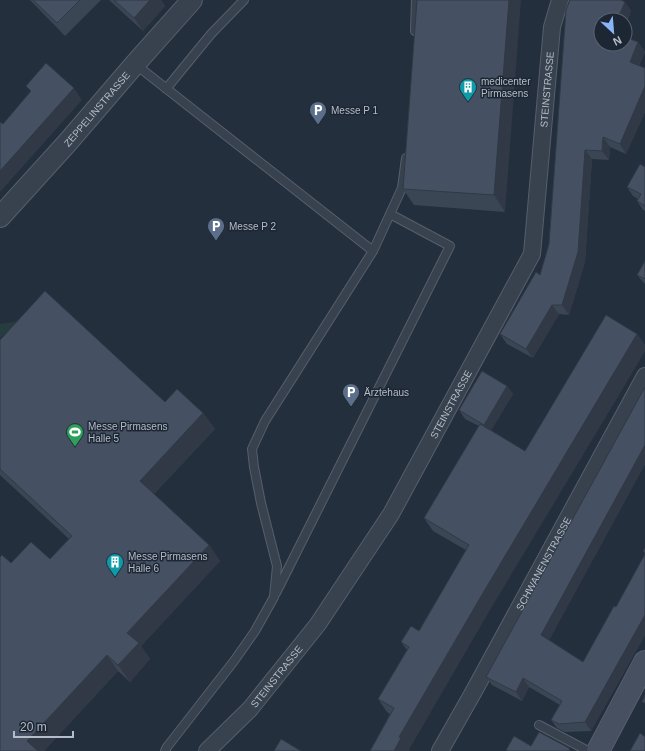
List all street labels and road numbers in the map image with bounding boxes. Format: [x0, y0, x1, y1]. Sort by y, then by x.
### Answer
street label: STEINSTRASSE [538, 51, 555, 128]
street label: ZEPPELINSTRASSE [61, 69, 132, 148]
street label: STEINSTRASSE [428, 368, 474, 440]
street label: SCHWANENSTRASSE [513, 515, 573, 612]
street label: STEINSTRASSE [248, 643, 304, 709]

